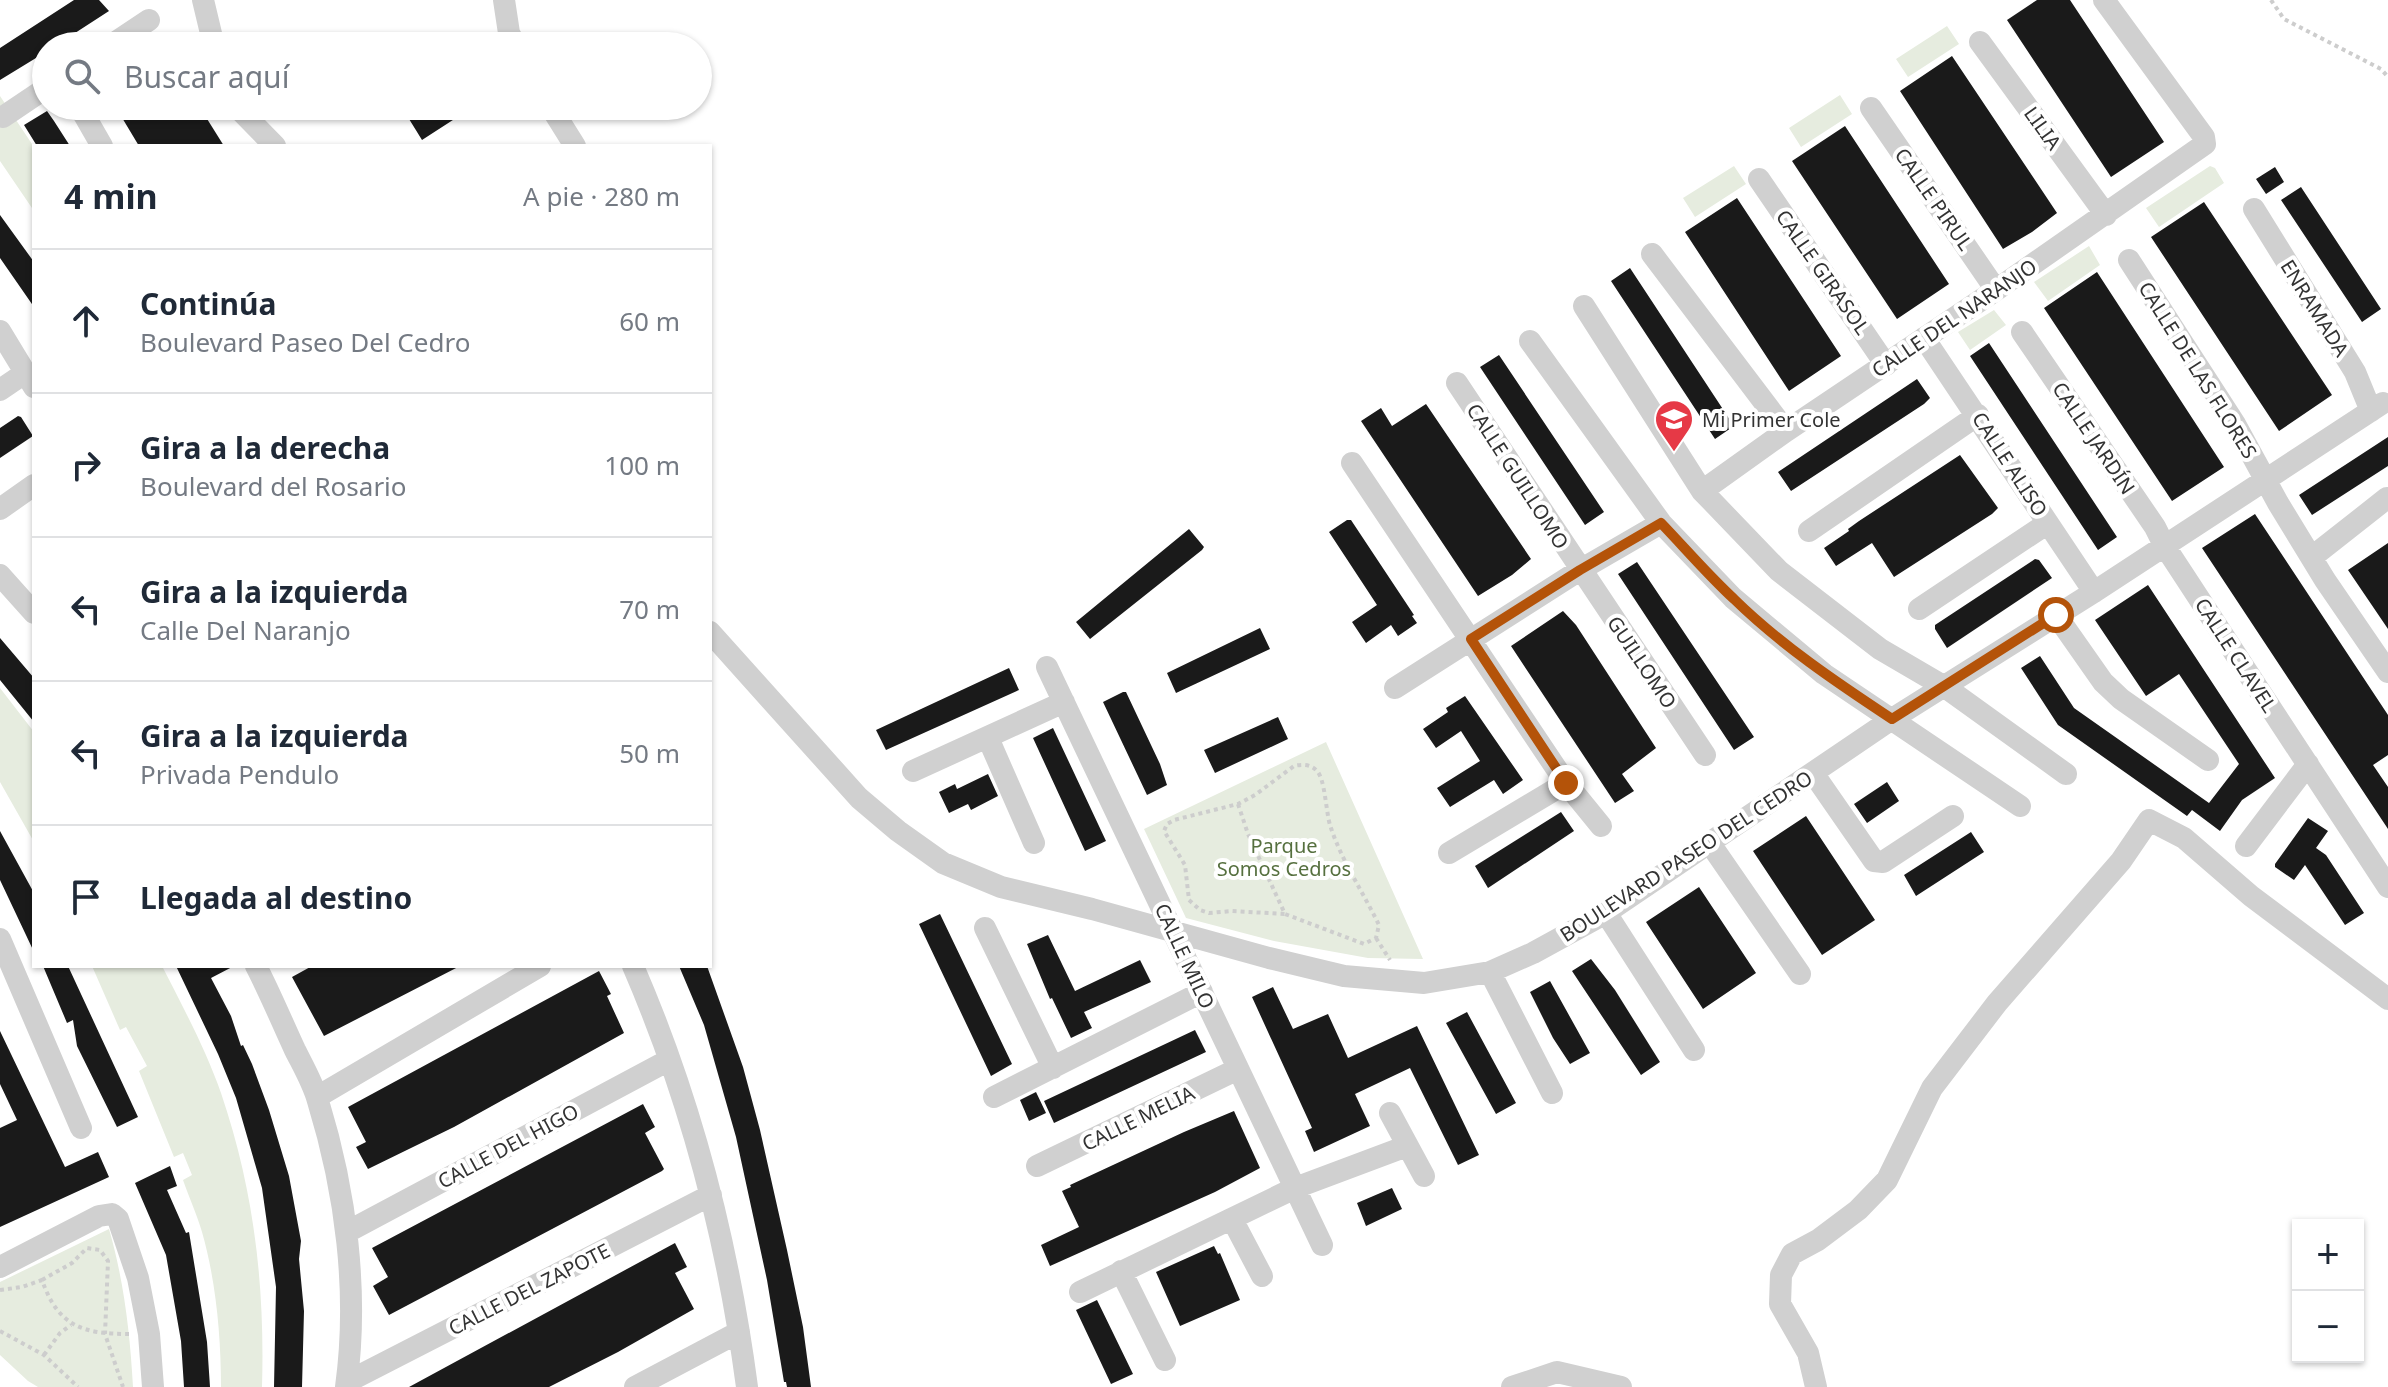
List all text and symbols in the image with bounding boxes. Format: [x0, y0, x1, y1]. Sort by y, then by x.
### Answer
search box [32, 32, 712, 120]
icon: search [60, 54, 104, 98]
text: Buscar aquí [124, 56, 289, 97]
street label: LILIA [2018, 101, 2068, 155]
street label: CALLE PIRUL [1889, 142, 1979, 256]
text: 4 min [64, 173, 158, 219]
text: A pie · 280 m [523, 178, 680, 214]
street label: CALLE GIRASOL [1770, 204, 1876, 340]
street label: CALLE DEL NARANJO [1866, 253, 2042, 383]
street label: ENRAMADA [2275, 254, 2356, 362]
street label: CALLE DE LAS FLORES [2133, 276, 2263, 464]
text: Continúa [140, 283, 276, 324]
icon: ahead [64, 299, 108, 343]
text: 60 m [619, 303, 680, 339]
text: Boulevard Paseo Del Cedro [140, 324, 470, 360]
street label: CALLE JARDÍN [2046, 377, 2142, 499]
street label: CALLE GUILLOMO [1461, 398, 1575, 554]
school or university icon: Mi Primer Cole [1653, 398, 1695, 453]
place label: Mi Primer Cole [1702, 406, 1841, 433]
street label: CALLE ALISO [1966, 407, 2054, 521]
text: Gira a la derecha [140, 427, 390, 468]
icon: right [64, 443, 108, 487]
text: 100 m [604, 447, 680, 483]
text: Boulevard del Rosario [140, 468, 407, 504]
text: Gira a la izquierda [140, 571, 409, 612]
icon: left [64, 587, 108, 631]
text: 70 m [619, 591, 680, 627]
street label: CALLE CLAVEL [2189, 593, 2283, 717]
route start [2038, 597, 2074, 633]
street label: GUILLOMO [1601, 611, 1683, 713]
text: Calle Del Naranjo [140, 612, 351, 648]
text: Gira a la izquierda [140, 715, 409, 756]
icon: left [64, 731, 108, 775]
text: 50 m [619, 735, 680, 771]
text: Privada Pendulo [140, 756, 339, 792]
street label: BOULEVARD PASEO DEL CEDRO [1555, 764, 1817, 948]
route end [1548, 765, 1584, 801]
park label: Parque Somos Cedros [1217, 832, 1351, 882]
icon: arrive [64, 875, 108, 919]
text: Llegada al destino [140, 877, 412, 918]
street label: CALLE MILO [1149, 899, 1221, 1013]
street label: CALLE MELIA [1077, 1079, 1199, 1157]
street label: CALLE DEL HIGO [433, 1097, 583, 1195]
map controls [2292, 1219, 2364, 1363]
button: + [2292, 1219, 2364, 1291]
street label: CALLE DEL ZAPOTE [444, 1237, 614, 1341]
button: − [2292, 1291, 2364, 1363]

